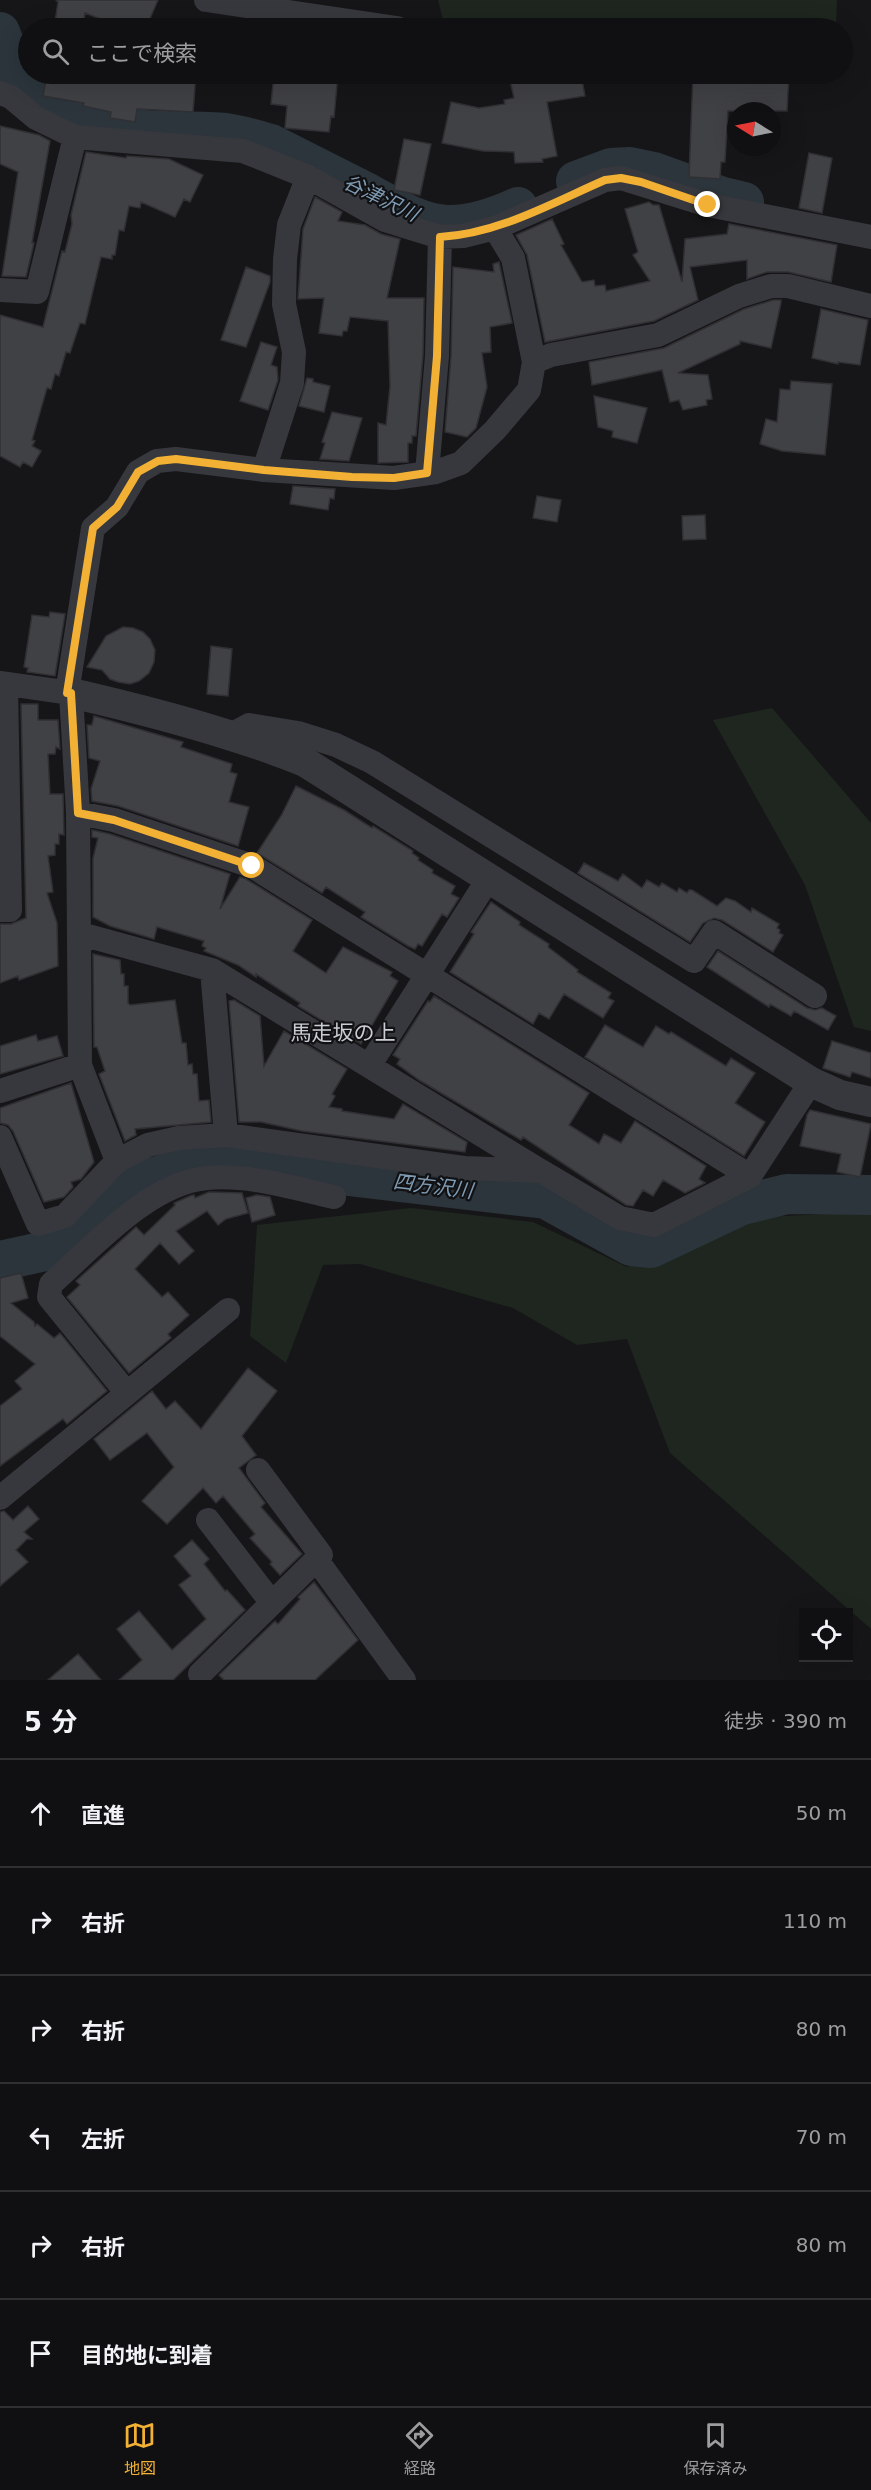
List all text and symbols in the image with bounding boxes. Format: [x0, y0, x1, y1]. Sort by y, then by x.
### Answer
search box [18, 18, 853, 84]
icon: search [39, 35, 72, 68]
text: ここで検索 [87, 41, 197, 66]
north arrow [727, 102, 781, 156]
water label: 谷津沢川 [340, 170, 424, 227]
route end [694, 191, 720, 217]
route start [238, 852, 264, 878]
district label: 馬走坂の上 [291, 1021, 396, 1045]
water label: 四方沢川 [392, 1169, 476, 1203]
map controls [799, 1608, 853, 1662]
button: locate [799, 1608, 853, 1662]
text: 5 分 [24, 1707, 77, 1737]
text: 徒歩 · 390 m [724, 1709, 847, 1733]
icon: ahead [24, 1797, 57, 1830]
text: 50 m [796, 1801, 847, 1825]
text: 直進 [81, 1803, 125, 1828]
icon: right [24, 1905, 57, 1938]
text: 110 m [783, 1909, 847, 1933]
text: 右折 [81, 1911, 125, 1936]
icon: right [24, 2013, 57, 2046]
text: 80 m [796, 2017, 847, 2041]
text: 右折 [81, 2019, 125, 2044]
icon: left [24, 2121, 57, 2154]
text: 70 m [796, 2125, 847, 2149]
text: 左折 [81, 2127, 125, 2152]
icon: right [24, 2229, 57, 2262]
text: 80 m [796, 2233, 847, 2257]
text: 右折 [81, 2235, 125, 2260]
icon: arrive [24, 2337, 57, 2370]
text: 目的地に到着 [81, 2343, 213, 2368]
tab: 地図 [123, 2419, 156, 2479]
tab: 経路 [403, 2419, 436, 2479]
tab: 保存済み [683, 2419, 747, 2479]

